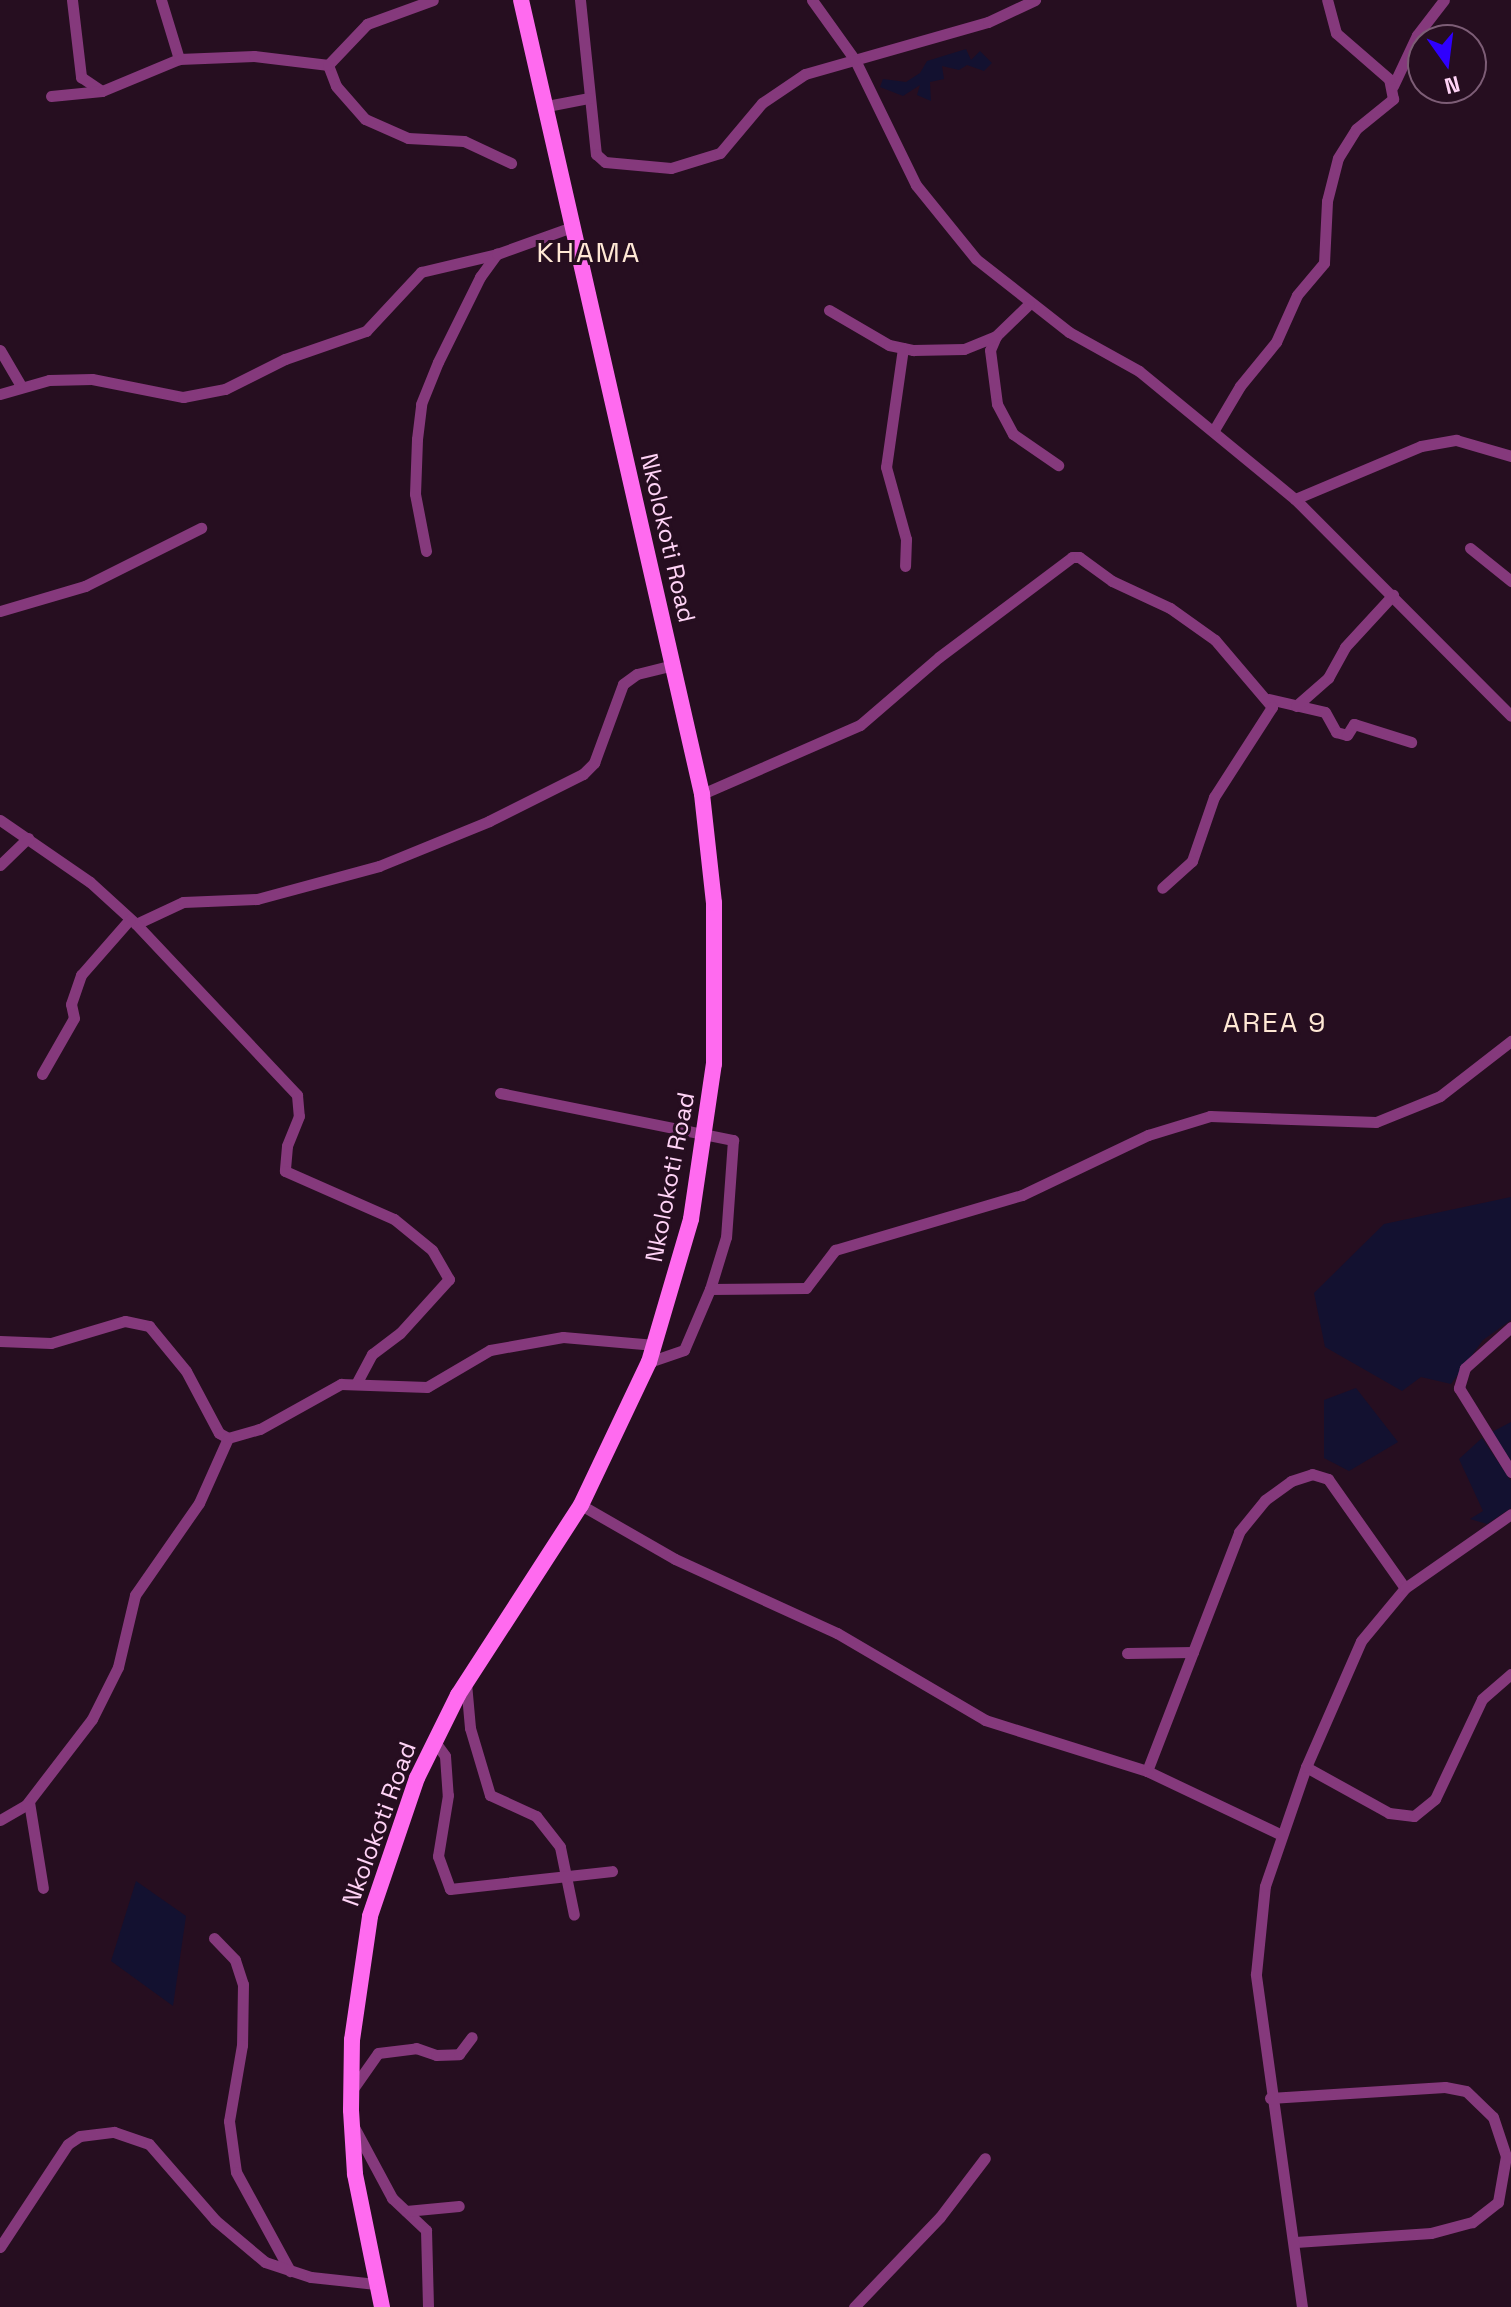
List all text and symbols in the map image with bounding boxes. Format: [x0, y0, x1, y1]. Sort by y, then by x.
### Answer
north arrow [1407, 24, 1487, 104]
text: N [1442, 70, 1463, 101]
district label: KHAMA [537, 235, 641, 269]
street label: Nkolokoti Road [635, 451, 701, 625]
district label: AREA 9 [1222, 1005, 1328, 1039]
street label: Nkolokoti Road [639, 1090, 701, 1264]
street label: Nkolokoti Road [336, 1738, 422, 1910]

